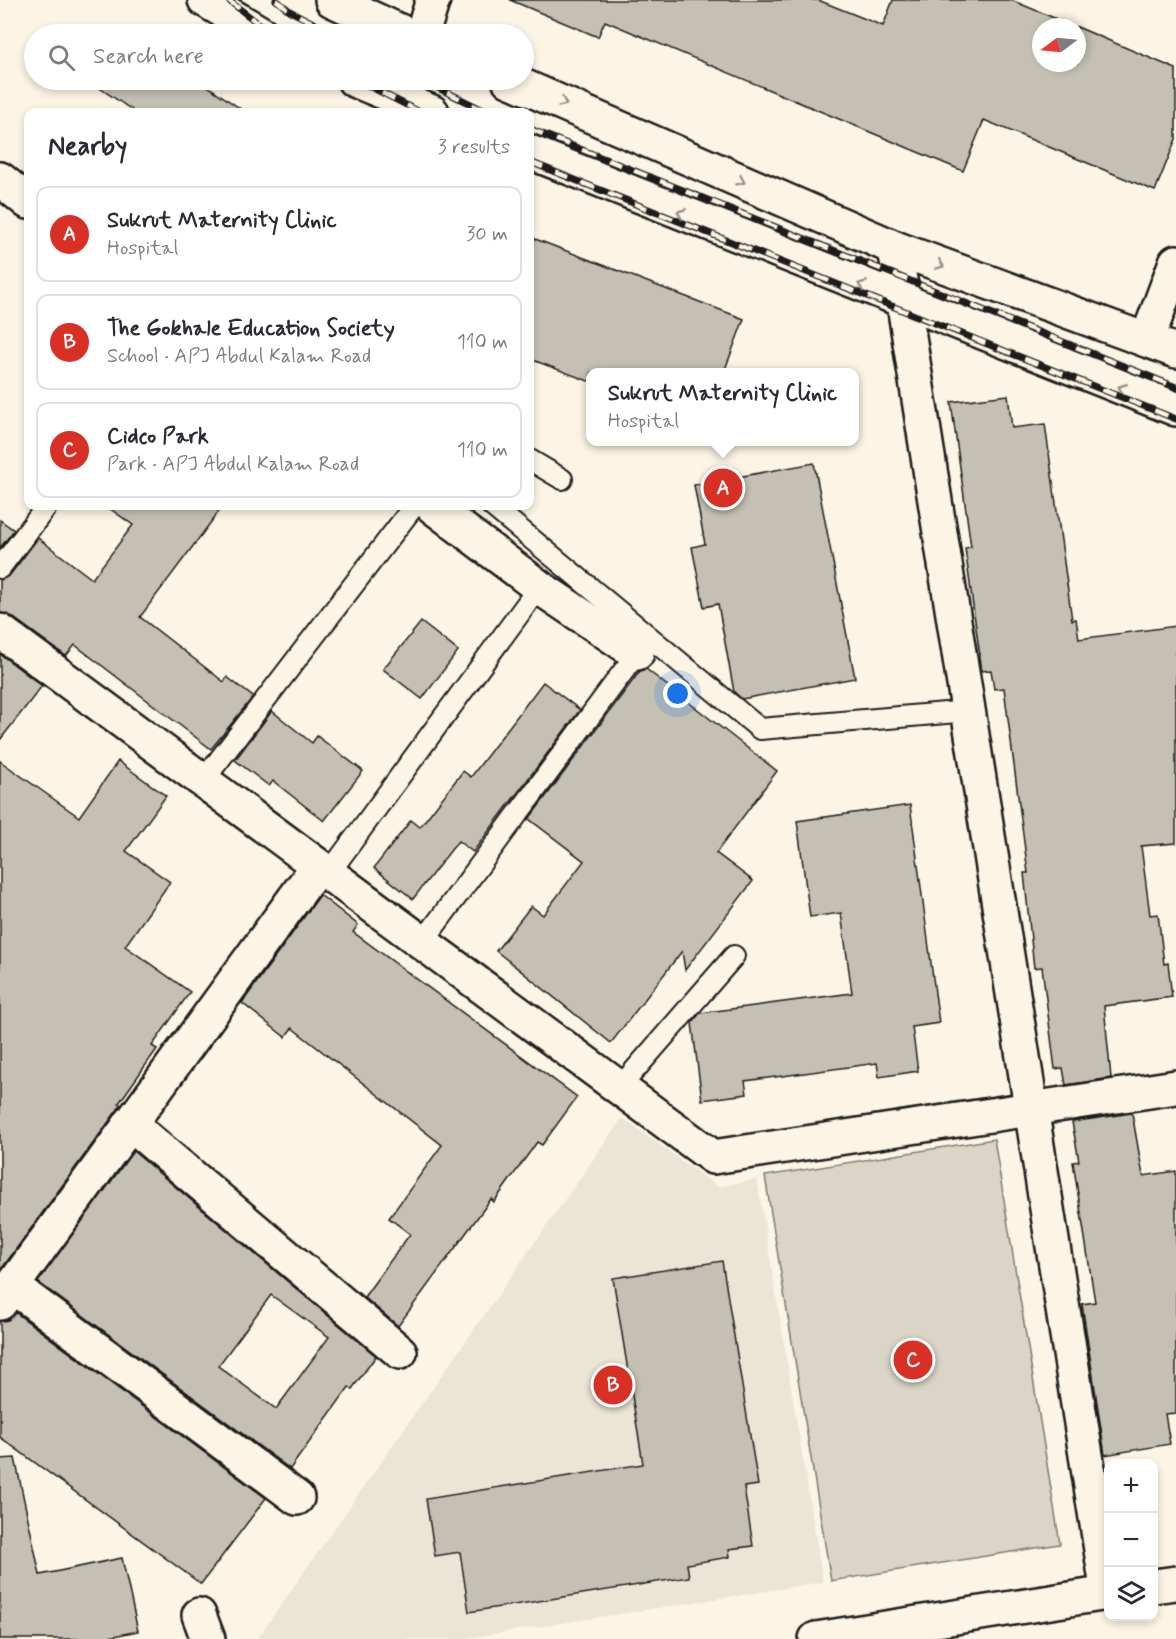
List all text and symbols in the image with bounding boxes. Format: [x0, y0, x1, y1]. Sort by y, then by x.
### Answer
north arrow [1032, 18, 1086, 72]
search box [24, 24, 534, 90]
icon: search [45, 41, 78, 74]
text: Search here [93, 43, 204, 71]
one-way arrow [556, 96, 567, 108]
text: Nearby [48, 130, 127, 164]
text: 3 results [438, 134, 510, 161]
one-way arrow [735, 174, 746, 186]
text: Sukrut Maternity Clinic [107, 207, 337, 235]
one-way arrow [676, 208, 687, 220]
text: A [63, 221, 76, 248]
text: 30 m [466, 221, 508, 248]
text: Hospital [107, 235, 178, 262]
one-way arrow [935, 257, 945, 270]
one-way arrow [857, 280, 868, 292]
text: The Gokhale Education Society [107, 315, 395, 343]
text: B [63, 329, 76, 356]
text: 110 m [457, 329, 508, 356]
text: School · APJ Abdul Kalam Road [107, 343, 371, 370]
popup [586, 368, 859, 446]
text: Sukrut Maternity Clinic [608, 380, 837, 408]
one-way arrow [1117, 382, 1127, 395]
text: Hospital [608, 408, 679, 435]
text: Cidco Park [107, 423, 209, 451]
text: C [62, 437, 77, 464]
text: 110 m [457, 437, 508, 464]
text: Park · APJ Abdul Kalam Road [107, 451, 359, 478]
pin: A [704, 466, 742, 510]
your location [663, 679, 692, 708]
pin: C [894, 1338, 932, 1382]
pin: B [594, 1362, 632, 1408]
map controls [1104, 1459, 1158, 1621]
button: + [1104, 1459, 1158, 1513]
button: − [1104, 1513, 1158, 1567]
button: layers [1104, 1567, 1158, 1621]

